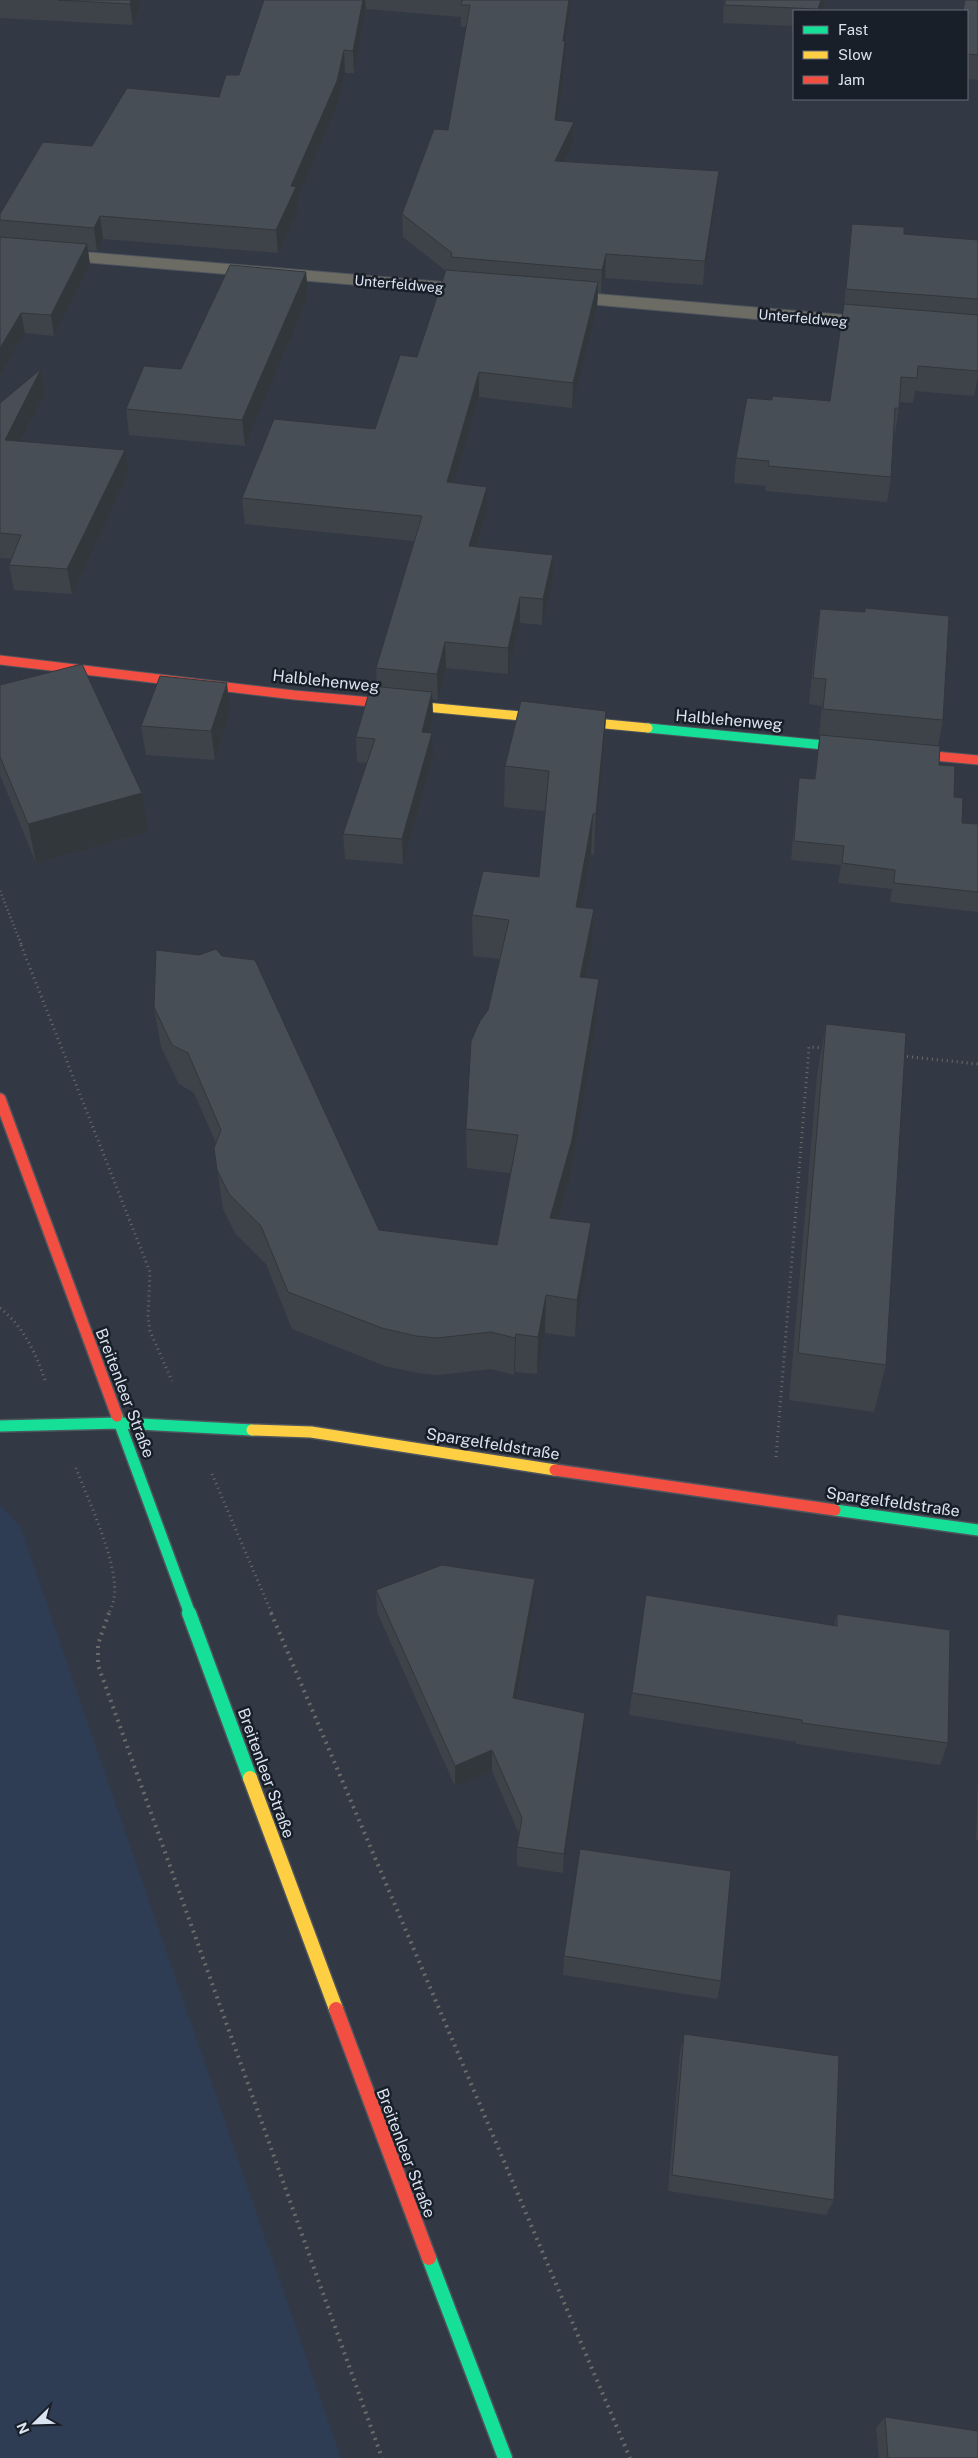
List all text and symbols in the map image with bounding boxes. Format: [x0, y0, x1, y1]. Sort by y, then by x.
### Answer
legend [793, 10, 968, 100]
text: Fast [838, 21, 868, 38]
text: Slow [838, 46, 873, 63]
text: Jam [838, 71, 865, 88]
street label: Unterfeldweg [354, 272, 444, 296]
street label: Unterfeldweg [758, 306, 848, 330]
street label: Halblehenweg [272, 666, 380, 696]
street label: Halblehenweg [675, 706, 783, 734]
street label: Breitenleer Straße [92, 1326, 158, 1460]
street label: Spargelfeldstraße [425, 1424, 561, 1464]
street label: Spargelfeldstraße [825, 1483, 961, 1521]
street label: Breitenleer Straße [234, 1705, 298, 1841]
street label: Breitenleer Straße [373, 2086, 439, 2220]
north arrow [10, 2398, 60, 2448]
text: N [14, 2420, 33, 2436]

